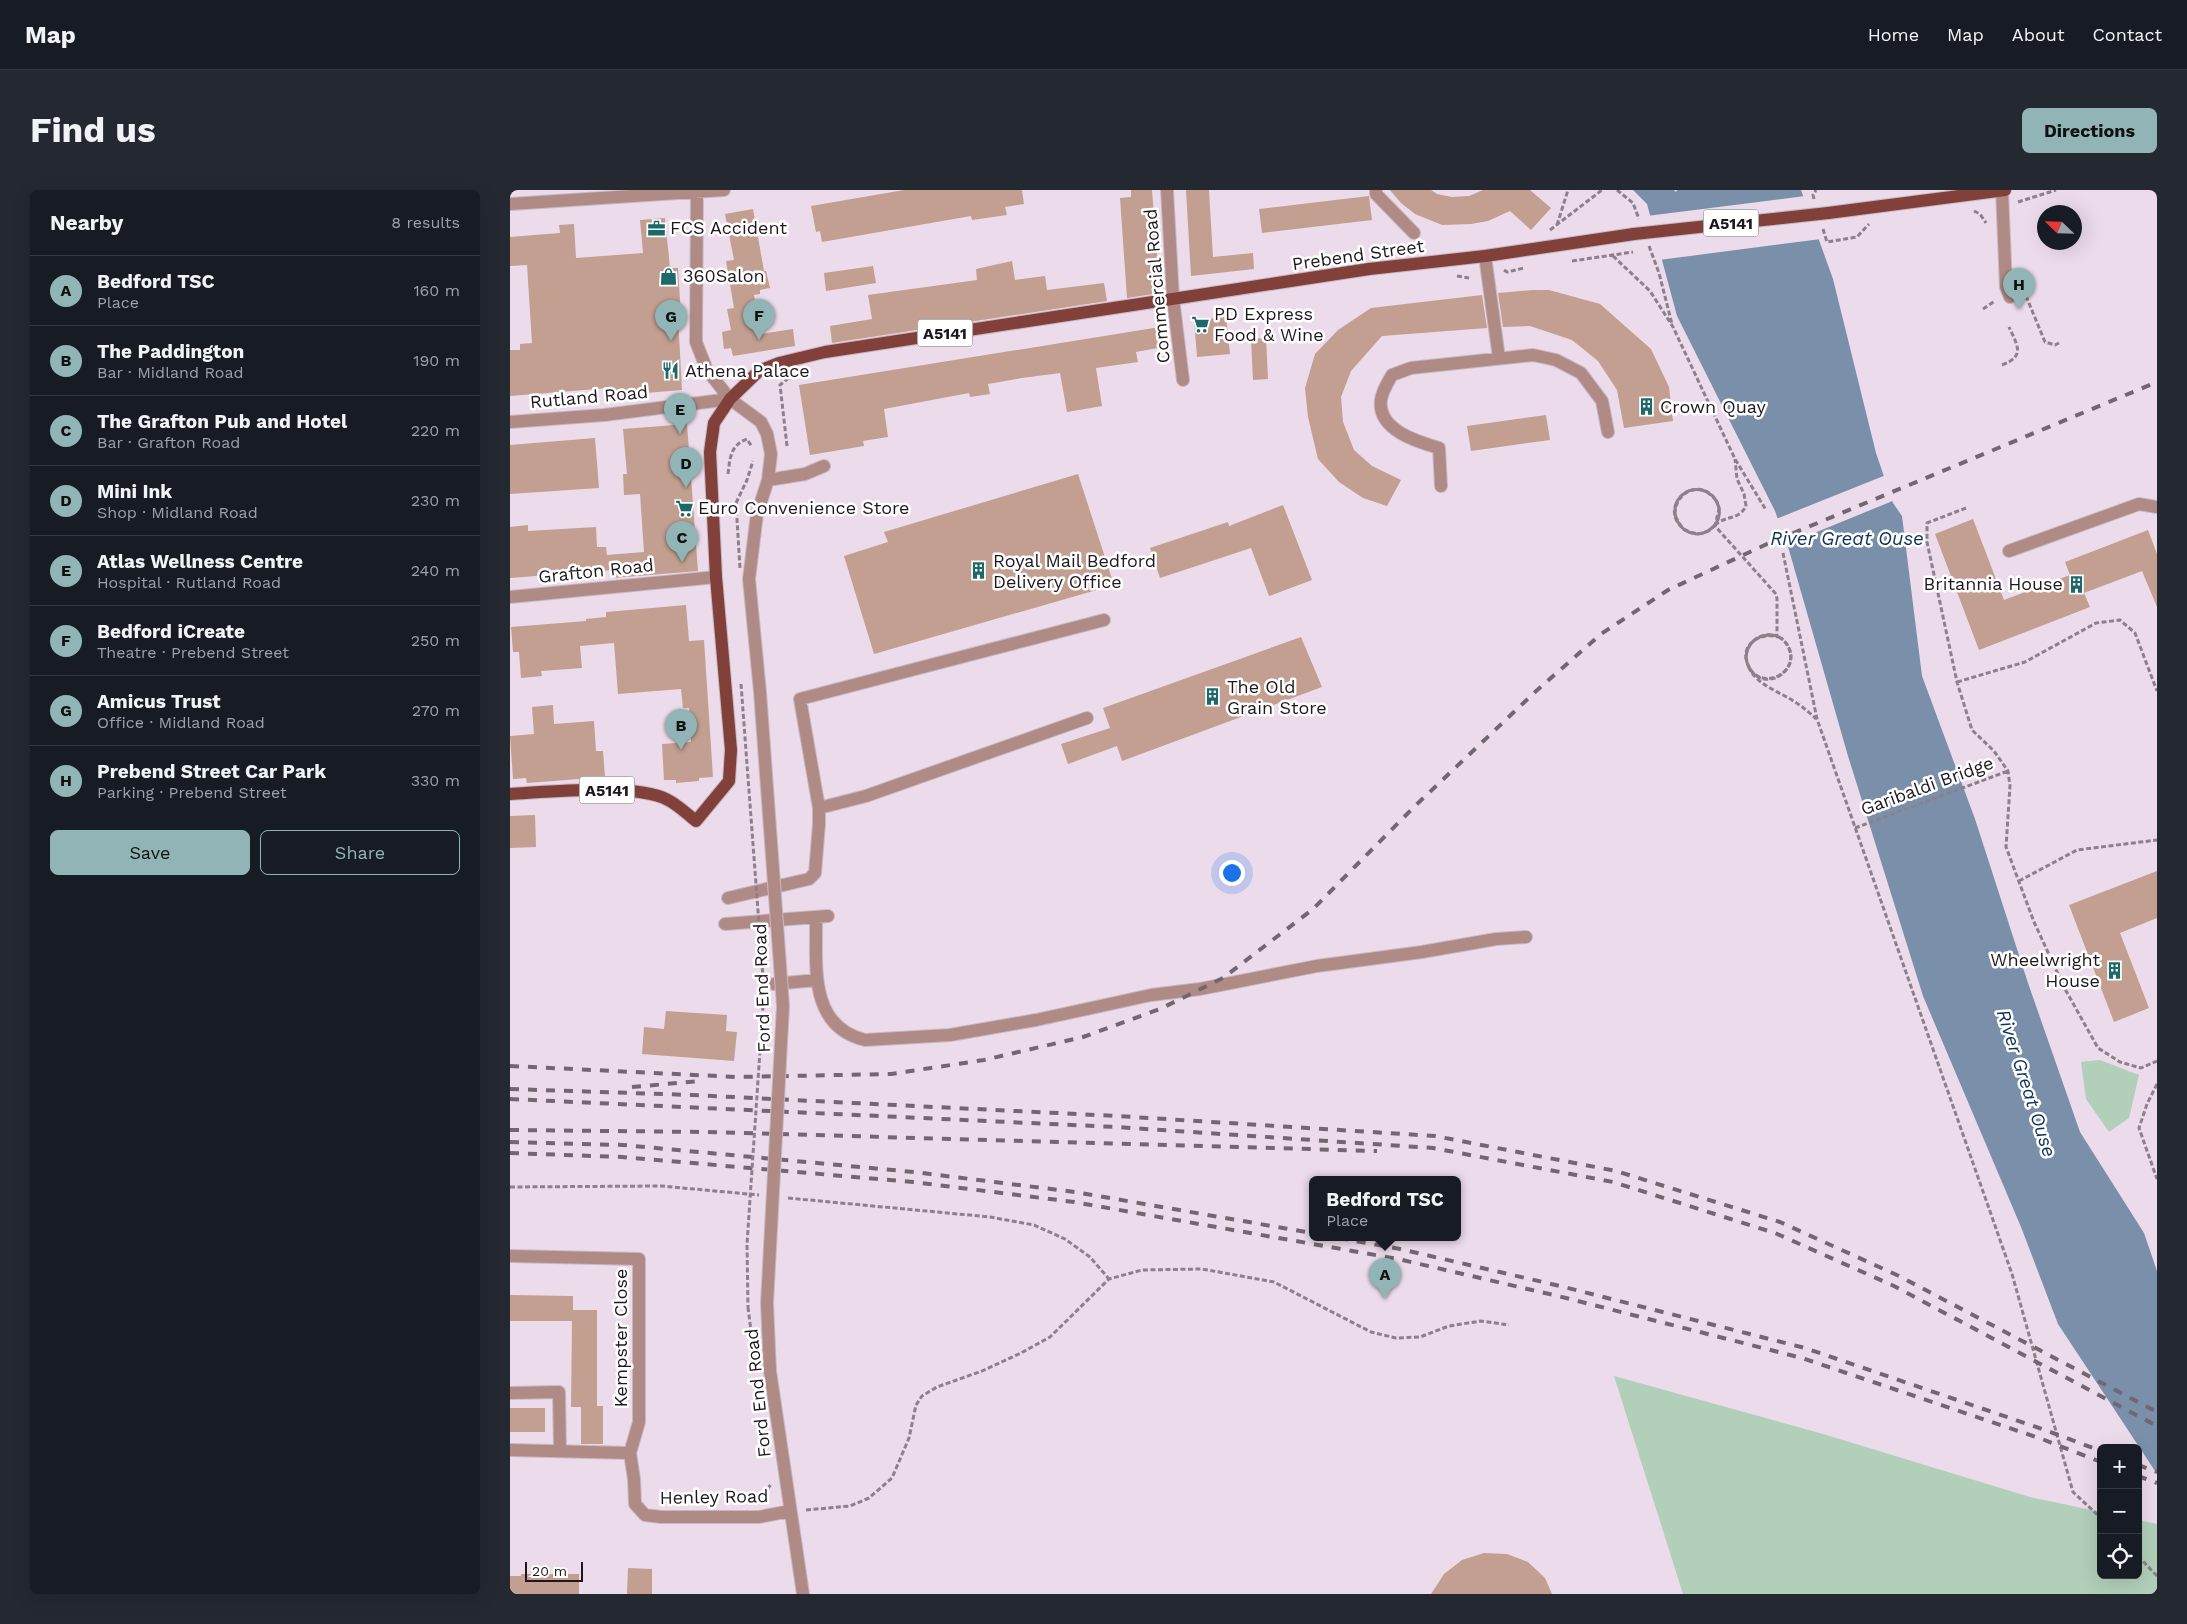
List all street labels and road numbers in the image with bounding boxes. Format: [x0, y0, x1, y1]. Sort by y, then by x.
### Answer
street label: Commercial Road [1139, 208, 1174, 364]
road number: A5141 [1704, 209, 1758, 236]
street label: Prebend Street [1291, 235, 1426, 274]
road number: A5141 [918, 320, 972, 346]
street label: Rutland Road [529, 381, 649, 412]
street label: Grafton Road [537, 554, 655, 587]
street label: Garibaldi Bridge [1858, 752, 1996, 819]
road number: A5141 [580, 776, 634, 804]
street label: Ford End Road [749, 923, 774, 1053]
street label: Kempster Close [610, 1269, 631, 1407]
street label: Ford End Road [740, 1328, 775, 1458]
street label: Henley Road [659, 1485, 769, 1508]

